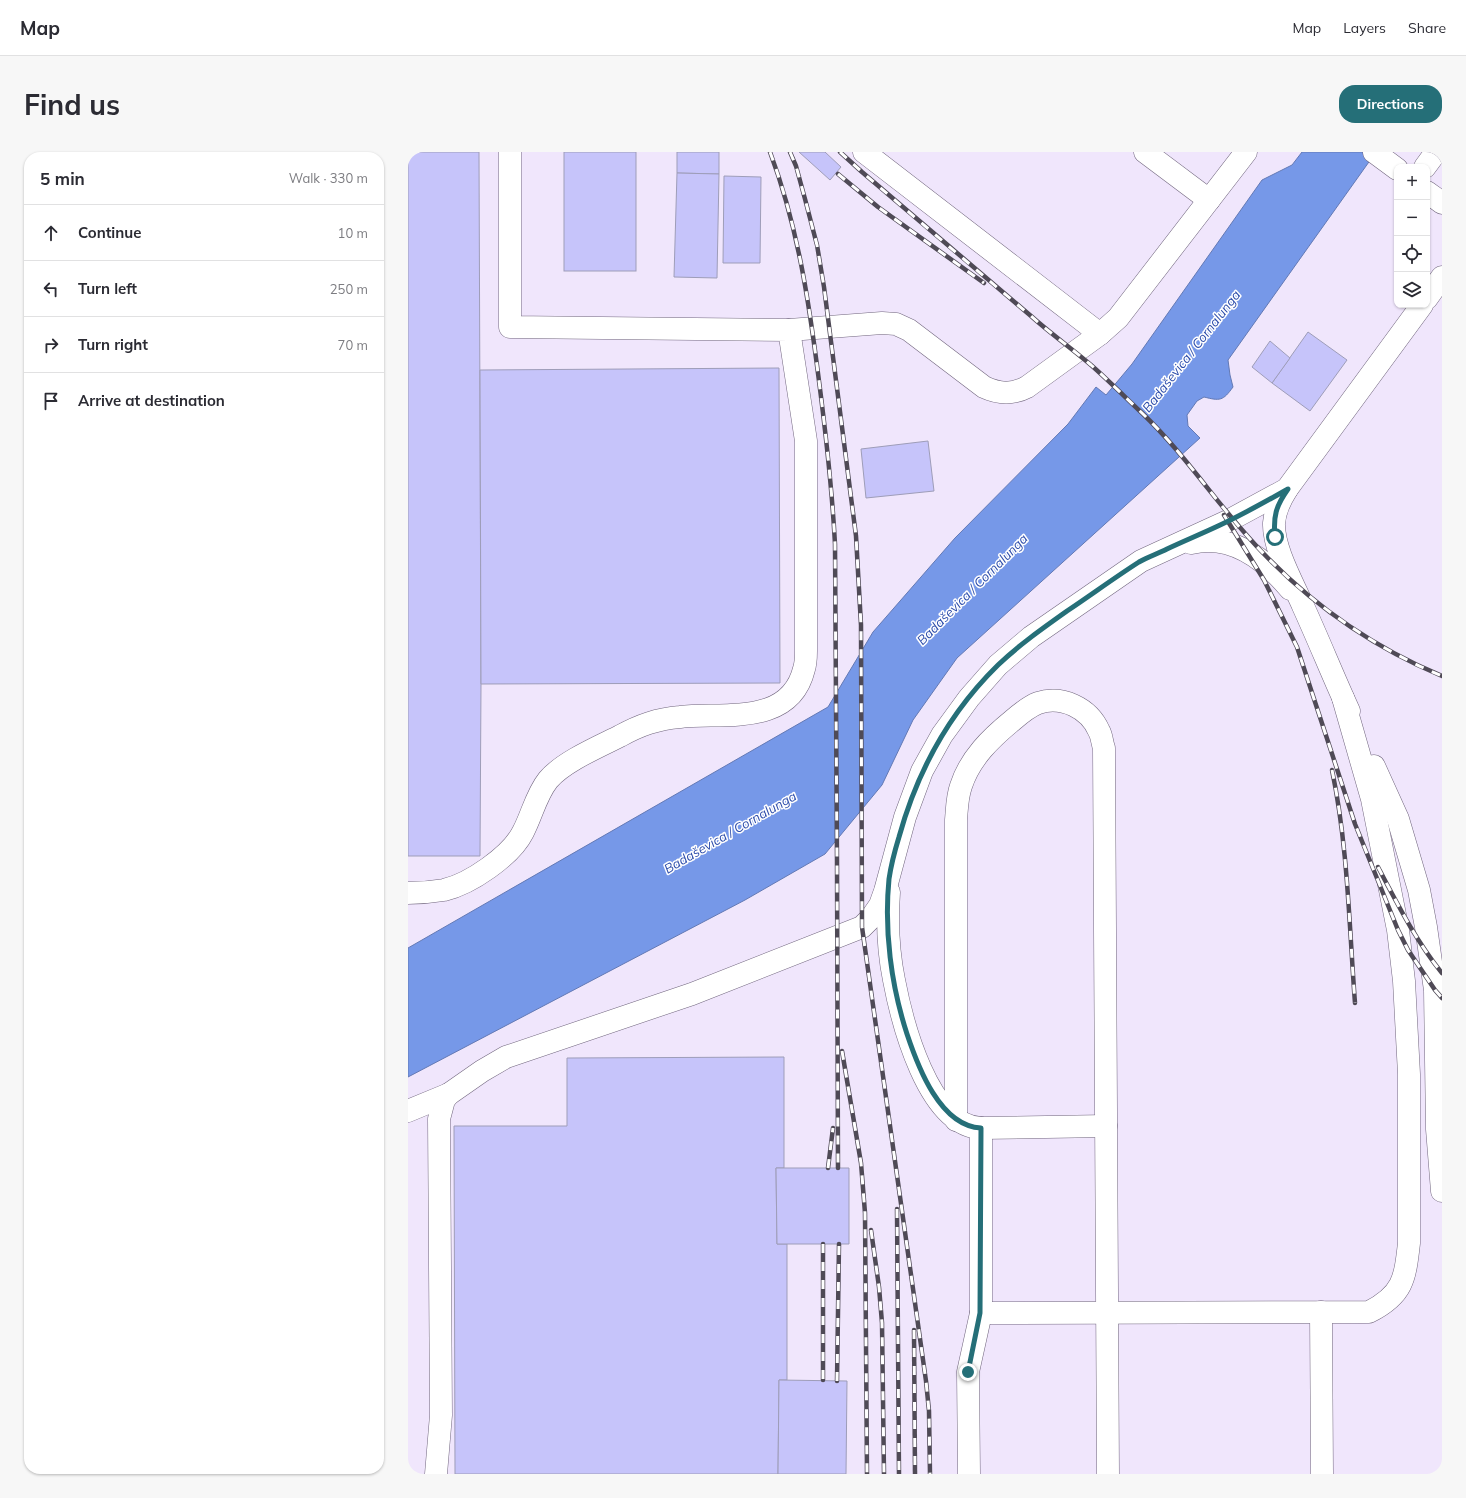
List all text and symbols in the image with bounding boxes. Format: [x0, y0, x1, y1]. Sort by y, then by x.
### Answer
text: Map [20, 16, 60, 40]
text: Map [1292, 19, 1321, 37]
text: Layers [1343, 19, 1386, 37]
text: Share [1408, 19, 1446, 37]
button: Directions [1339, 85, 1442, 123]
text: Find us [24, 87, 120, 122]
map controls [1394, 164, 1430, 308]
button: + [1394, 164, 1430, 200]
text: 5 min [40, 168, 85, 189]
text: Walk · 330 m [289, 170, 368, 186]
button: − [1394, 200, 1430, 236]
icon: ahead [40, 222, 62, 244]
text: Continue [78, 223, 141, 242]
text: 10 m [338, 225, 368, 241]
button: locate [1394, 236, 1430, 272]
button: layers [1394, 272, 1430, 308]
icon: left [40, 278, 62, 300]
text: Turn left [78, 279, 137, 298]
text: 250 m [330, 281, 368, 297]
water label: Badaševica / Cornalunga [1138, 287, 1244, 415]
icon: right [40, 334, 62, 356]
text: Turn right [78, 335, 148, 354]
text: 70 m [338, 337, 368, 353]
icon: arrive [40, 390, 62, 412]
text: Arrive at destination [78, 391, 225, 410]
route start [1266, 528, 1284, 546]
water label: Badaševica / Cornalunga [913, 530, 1031, 648]
water label: Badaševica / Cornalunga [661, 787, 799, 876]
route end [959, 1363, 977, 1381]

